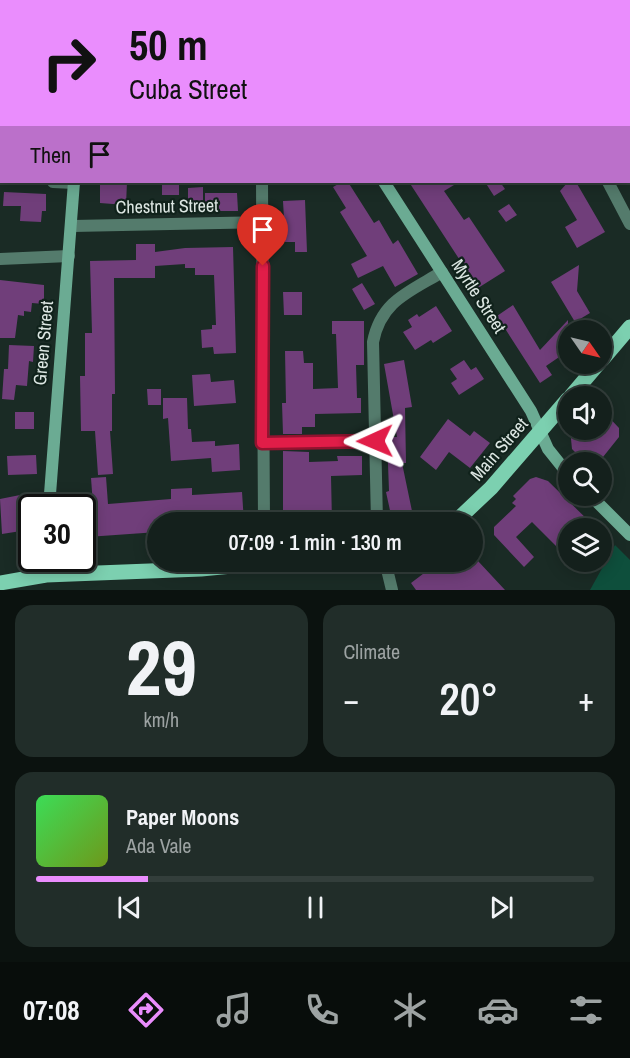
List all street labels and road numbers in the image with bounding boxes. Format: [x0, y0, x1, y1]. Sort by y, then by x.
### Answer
street label: Chestnut Street [116, 193, 218, 219]
street label: Myrtle Street [446, 254, 512, 338]
street label: Green Street [27, 300, 59, 386]
street label: Main Street [465, 412, 533, 486]

